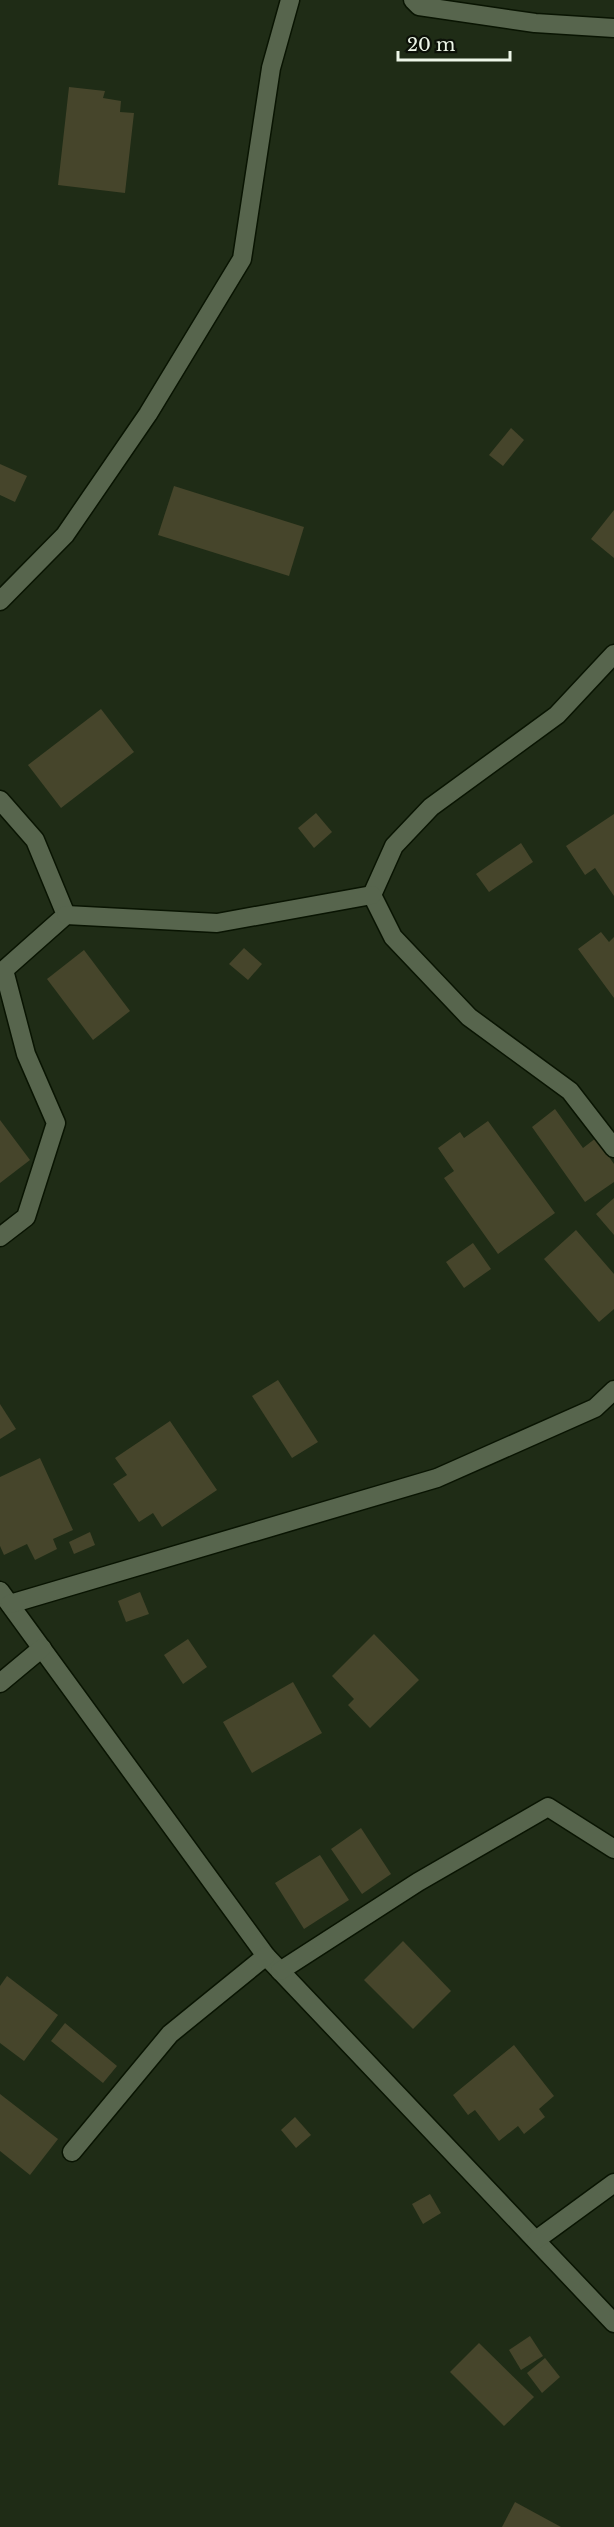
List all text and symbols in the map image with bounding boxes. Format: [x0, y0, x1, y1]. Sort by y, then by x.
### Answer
scale bar [398, 24, 510, 62]
text: 20 m [407, 34, 455, 56]

